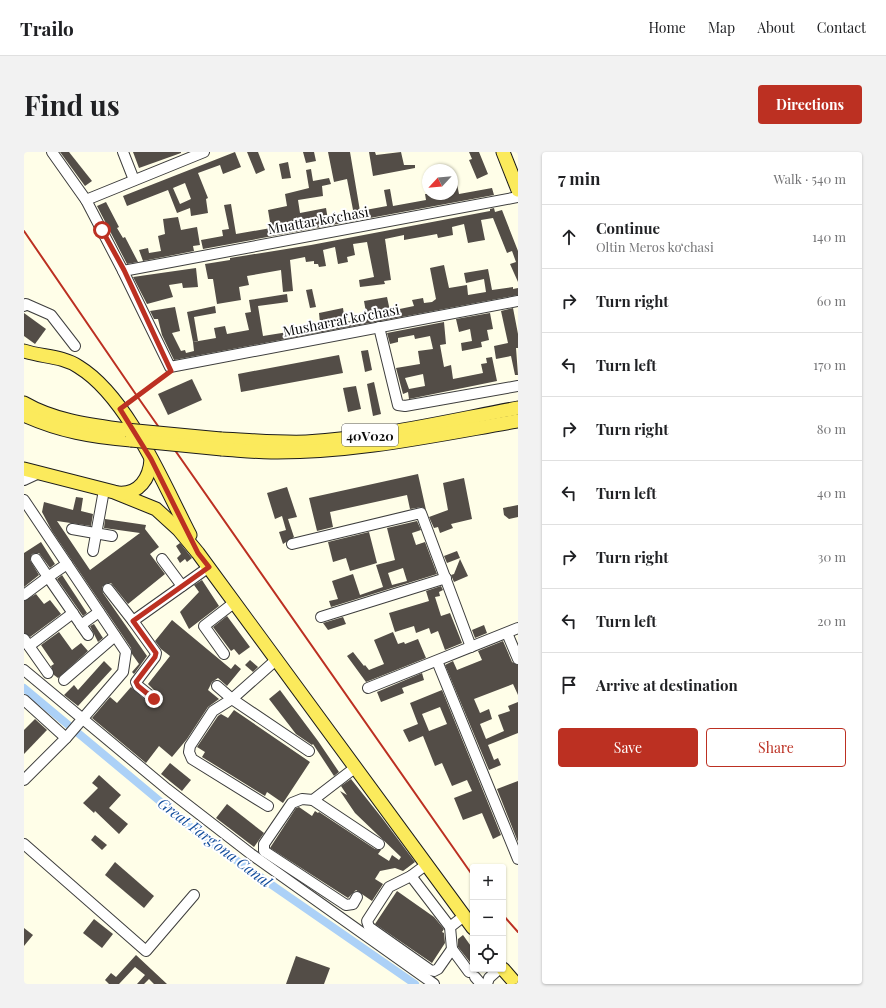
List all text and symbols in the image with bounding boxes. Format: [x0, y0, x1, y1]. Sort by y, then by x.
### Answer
text: Trailo [20, 15, 74, 41]
text: Home [648, 18, 686, 37]
text: Map [708, 18, 735, 37]
text: About [757, 18, 795, 37]
text: Contact [817, 18, 866, 37]
button: Directions [758, 85, 862, 124]
text: Find us [24, 86, 120, 123]
north arrow [422, 164, 458, 200]
text: 7 min [558, 167, 601, 189]
text: Walk · 540 m [773, 170, 846, 187]
street label: Muattar koʻchasi [266, 202, 370, 238]
text: Continue [596, 218, 660, 238]
route start [93, 221, 111, 239]
icon: ahead [558, 226, 580, 248]
text: 140 m [812, 228, 846, 245]
text: Oltin Meros koʻchasi [596, 238, 714, 255]
icon: right [558, 290, 580, 312]
text: Turn right [596, 291, 669, 311]
text: 60 m [817, 292, 846, 309]
street label: Musharraf koʻchasi [281, 299, 401, 341]
icon: left [558, 354, 580, 376]
text: Turn left [596, 355, 657, 375]
text: 170 m [813, 356, 846, 373]
icon: right [558, 418, 580, 440]
text: Turn right [596, 419, 669, 439]
text: 80 m [817, 420, 846, 437]
road number: 40V020 [342, 424, 398, 446]
icon: left [558, 482, 580, 504]
text: Turn left [596, 483, 657, 503]
text: 40 m [817, 484, 846, 501]
icon: right [558, 546, 580, 568]
text: Turn right [596, 547, 669, 567]
text: 30 m [818, 548, 846, 565]
icon: left [558, 610, 580, 632]
text: Turn left [596, 611, 657, 631]
text: 20 m [817, 612, 846, 629]
icon: arrive [558, 674, 580, 696]
text: Arrive at destination [596, 675, 738, 695]
route end [145, 690, 163, 708]
button: Save [558, 728, 698, 767]
button: Share [706, 728, 846, 767]
water label: Great Farg'ona Canal [154, 793, 277, 892]
map controls [470, 864, 506, 972]
button: + [470, 864, 506, 900]
button: − [470, 900, 506, 936]
button: locate [470, 936, 506, 972]

